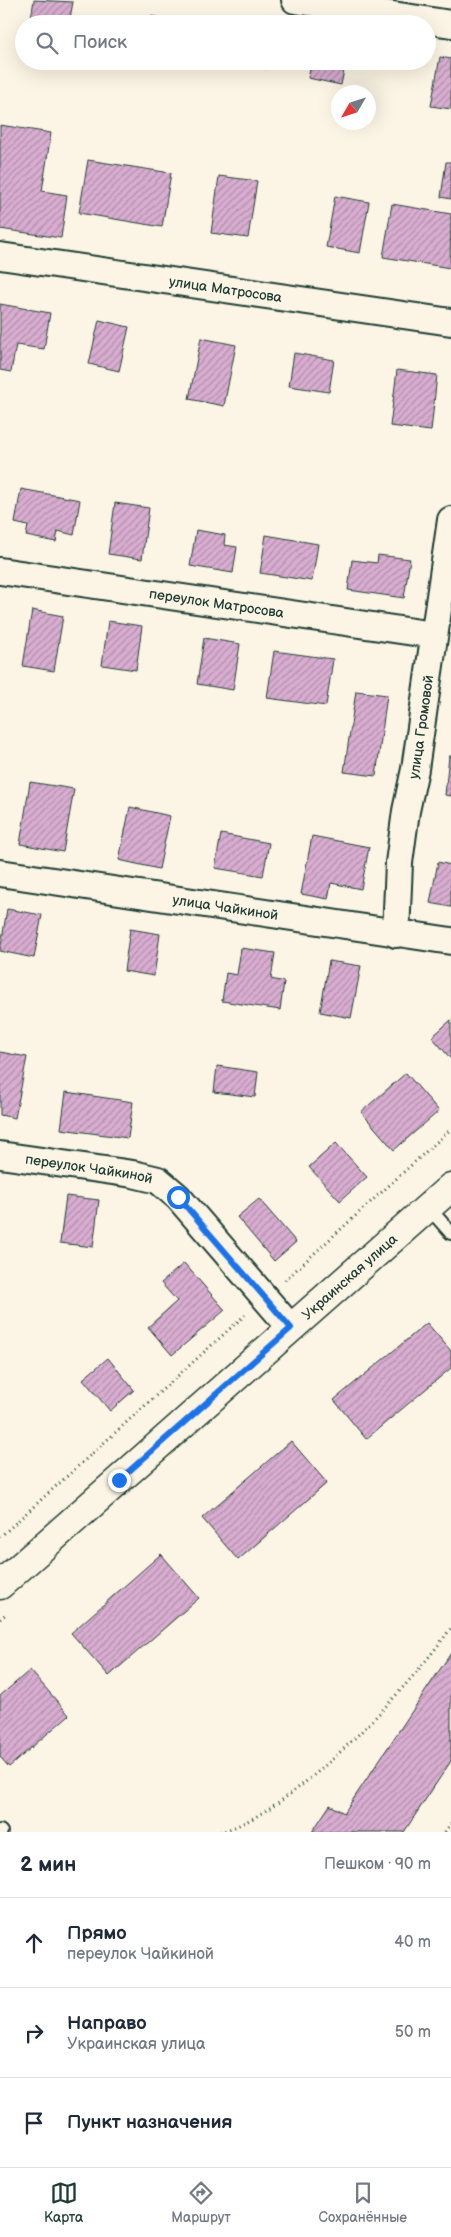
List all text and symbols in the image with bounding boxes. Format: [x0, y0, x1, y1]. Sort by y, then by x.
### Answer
search box [15, 15, 436, 70]
icon: search [33, 29, 61, 57]
text: Поиск [73, 31, 127, 54]
north arrow [331, 85, 376, 130]
street label: улица Матросова [168, 273, 284, 306]
street label: переулок Матросова [148, 585, 286, 622]
street label: улица Громовой [405, 674, 437, 780]
street label: улица Чайкиной [171, 891, 279, 924]
street label: переулок Чайкиной [24, 1151, 154, 1187]
route start [167, 1186, 190, 1209]
street label: Украинская улица [299, 1230, 401, 1324]
route end [108, 1469, 131, 1492]
text: 2 мин [20, 1852, 76, 1877]
text: Пешком · 90 m [324, 1855, 431, 1874]
text: Прямо [67, 1922, 127, 1945]
icon: ahead [20, 1929, 48, 1957]
text: 40 m [394, 1933, 431, 1952]
text: переулок Чайкиной [67, 1945, 214, 1964]
text: Направо [67, 2012, 147, 2035]
icon: right [20, 2019, 48, 2047]
text: 50 m [395, 2023, 431, 2042]
text: Украинская улица [67, 2035, 205, 2054]
icon: arrive [20, 2109, 48, 2137]
text: Пункт назначения [67, 2111, 232, 2134]
tab: Карта [44, 2179, 83, 2226]
tab: Маршрут [171, 2179, 231, 2226]
tab: Сохранённые [319, 2179, 407, 2226]

